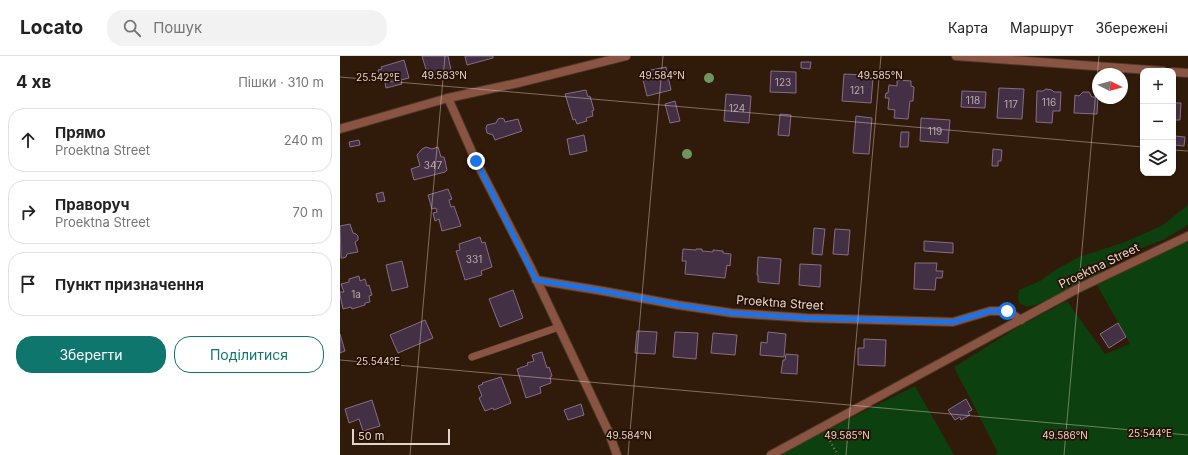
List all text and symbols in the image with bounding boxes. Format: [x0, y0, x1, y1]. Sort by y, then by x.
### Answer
search box [107, 10, 387, 46]
text: Locato [20, 16, 83, 39]
icon: search [121, 17, 143, 39]
text: Пошук [153, 18, 202, 37]
text: Карта [948, 19, 988, 36]
text: Маршрут [1010, 19, 1074, 36]
text: Збережені [1096, 19, 1168, 36]
north arrow [1092, 68, 1128, 104]
map controls [1140, 68, 1176, 176]
button: + [1140, 68, 1176, 104]
text: 49.583°N [421, 69, 467, 81]
text: 49.584°N [639, 69, 685, 81]
text: 49.585°N [857, 69, 903, 81]
text: 25.542°E [356, 71, 400, 83]
text: 4 хв [16, 72, 51, 92]
text: Пішки · 310 m [238, 74, 324, 90]
house number: 123 [775, 76, 791, 88]
house number: 121 [850, 84, 864, 96]
house number: 118 [966, 94, 980, 106]
house number: 116 [1042, 96, 1056, 108]
house number: 117 [1004, 98, 1018, 110]
house number: 124 [729, 102, 745, 114]
button: − [1140, 104, 1176, 140]
text: Прямо [55, 123, 106, 142]
house number: 119 [928, 125, 942, 137]
icon: ahead [17, 129, 39, 151]
text: 240 m [284, 132, 323, 148]
button: layers [1140, 140, 1176, 176]
text: Proektna Street [55, 142, 150, 158]
route end [467, 152, 485, 170]
house number: 347 [424, 159, 442, 171]
text: Праворуч [55, 195, 129, 214]
icon: right [17, 201, 39, 223]
text: 70 m [293, 204, 323, 220]
text: Proektna Street [55, 214, 150, 230]
street label: Proektna Street [1056, 240, 1142, 292]
house number: 331 [466, 253, 482, 265]
icon: arrive [17, 273, 39, 295]
text: Пункт призначення [55, 275, 204, 294]
house number: 1а [351, 288, 361, 300]
street label: Proektna Street [736, 292, 824, 313]
route start [998, 302, 1016, 320]
button: Зберегти [16, 336, 166, 373]
button: Поділитися [174, 336, 324, 373]
text: 25.544°E [356, 355, 400, 367]
scale bar [352, 427, 450, 446]
text: 25.544°E [1128, 427, 1172, 439]
text: 50 m [358, 429, 384, 443]
text: 49.584°N [606, 429, 652, 441]
text: 49.585°N [824, 429, 870, 441]
text: 49.586°N [1042, 429, 1088, 441]

